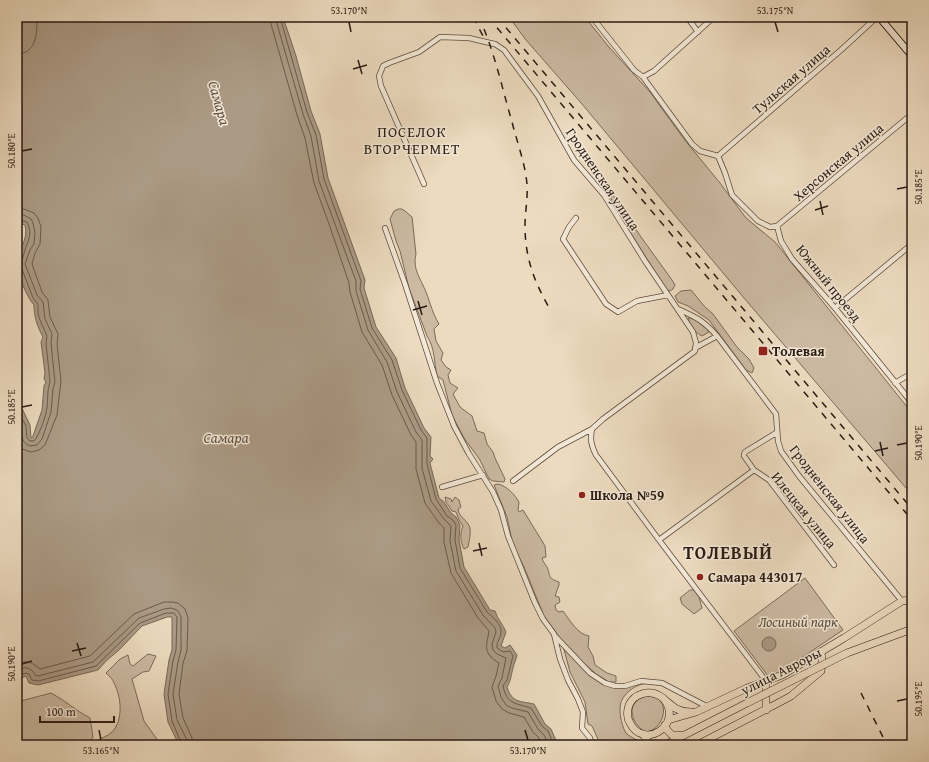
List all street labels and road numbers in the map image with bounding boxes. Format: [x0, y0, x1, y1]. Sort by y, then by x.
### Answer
street label: Тульская улица [748, 39, 835, 119]
street label: Херсонская улица [789, 118, 888, 206]
street label: Гродненская улица [561, 124, 645, 235]
street label: Южный проезд [792, 240, 867, 326]
street label: Гродненская улица [785, 441, 875, 548]
street label: Илецкая улица [767, 467, 841, 553]
street label: улица Авроры [736, 642, 825, 700]

